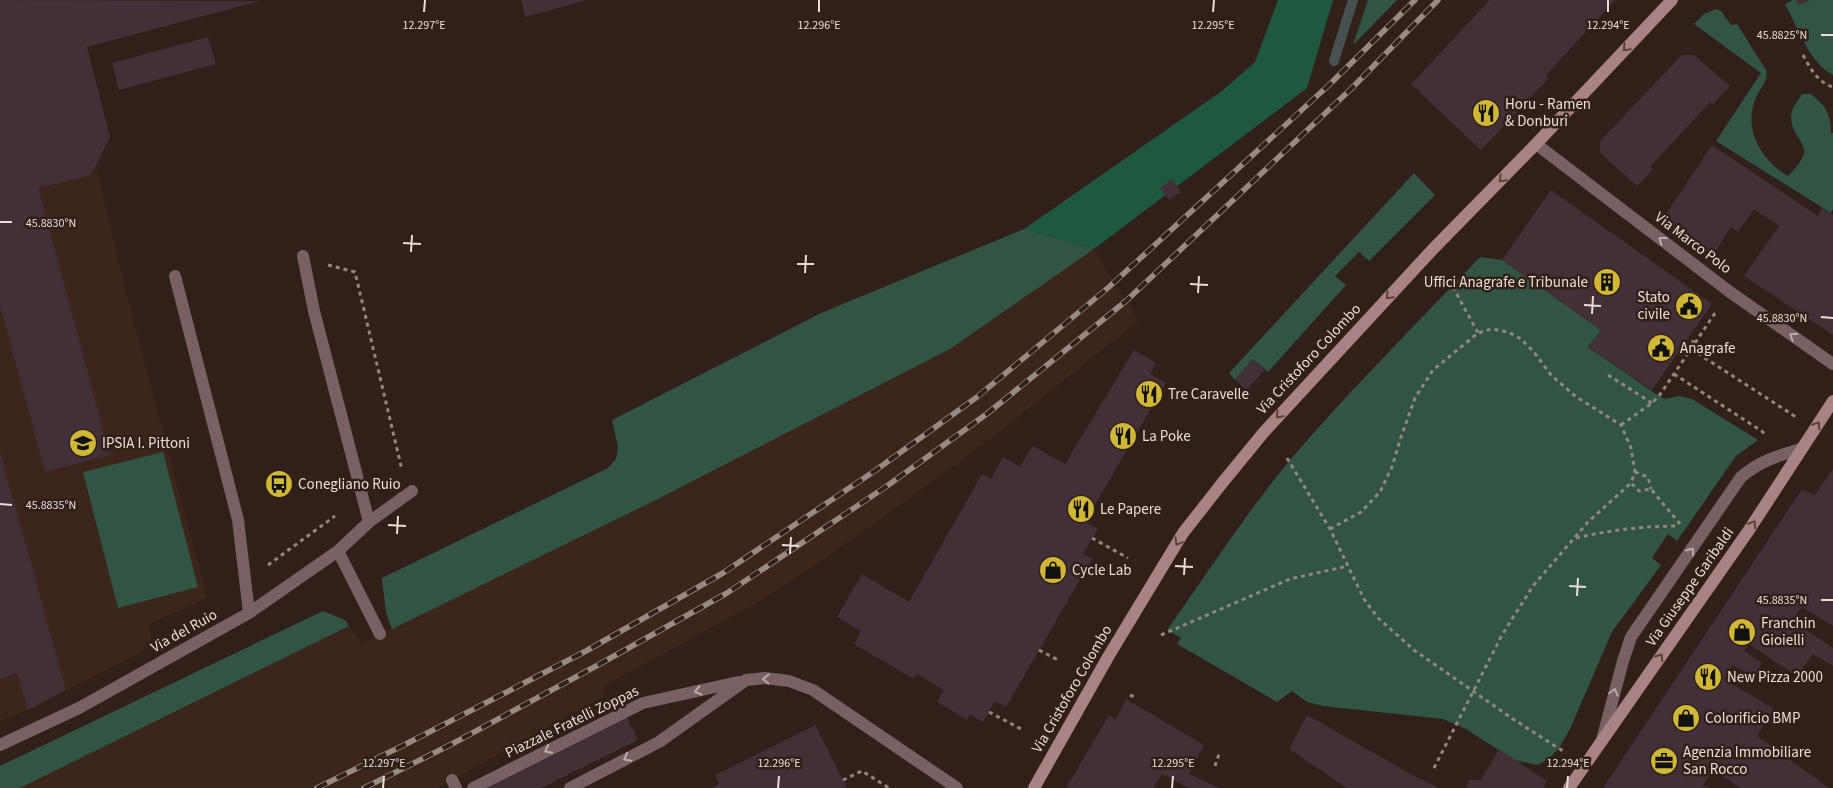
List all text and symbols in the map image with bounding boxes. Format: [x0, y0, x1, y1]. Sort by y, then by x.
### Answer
text: 12.297°E [402, 17, 446, 34]
text: 12.296°E [797, 17, 841, 34]
text: 12.295°E [1191, 17, 1235, 34]
text: 12.294°E [1586, 17, 1630, 34]
text: 45.8825°N [1757, 27, 1807, 44]
one-way arrow [1623, 43, 1632, 52]
place label: Horu - Ramen & Donburi [1505, 94, 1591, 132]
restaurant icon: Horu - Ramen & Donburi [1471, 98, 1501, 128]
one-way arrow [1498, 173, 1507, 182]
street label: Via Marco Polo [1650, 207, 1736, 279]
text: 45.8830°N [26, 215, 76, 232]
one-way arrow [1659, 238, 1668, 246]
building icon: Uffici Anagrafe e Tribunale [1592, 267, 1622, 297]
place label: Uffici Anagrafe e Tribunale [1424, 272, 1588, 293]
place label: Stato civile [1637, 287, 1670, 325]
one-way arrow [1386, 291, 1395, 300]
public building icon: Stato civile [1674, 291, 1704, 321]
street label: Via Cristoforo Colombo [1252, 299, 1366, 419]
text: 45.8830°N [1757, 310, 1807, 327]
public building icon: Anagrafe [1646, 333, 1676, 363]
one-way arrow [1789, 333, 1799, 342]
place label: Anagrafe [1680, 338, 1736, 359]
restaurant icon: Tre Caravelle [1134, 379, 1164, 409]
place label: Tre Caravelle [1168, 384, 1249, 405]
one-way arrow [1276, 410, 1285, 419]
restaurant icon: La Poke [1108, 421, 1138, 451]
one-way arrow [1811, 422, 1820, 431]
place label: La Poke [1142, 426, 1191, 447]
school or university icon: IPSIA I. Pittoni [68, 428, 98, 458]
place label: IPSIA I. Pittoni [102, 433, 190, 454]
bus stop icon: Conegliano Ruio [264, 469, 294, 499]
place label: Conegliano Ruio [298, 474, 401, 495]
restaurant icon: Le Papere [1066, 494, 1096, 524]
text: 45.8835°N [26, 497, 76, 514]
place label: Le Papere [1100, 499, 1161, 520]
one-way arrow [1747, 520, 1757, 529]
street label: Via Giuseppe Garibaldi [1641, 523, 1739, 651]
one-way arrow [1174, 537, 1184, 546]
one-way arrow [1685, 547, 1694, 557]
shop icon: Cycle Lab [1038, 555, 1068, 585]
place label: Cycle Lab [1072, 560, 1132, 581]
text: 45.8835°N [1757, 592, 1807, 609]
street label: Via del Ruio [147, 604, 221, 658]
place label: Franchin Gioielli [1761, 613, 1816, 651]
shop icon: Franchin Gioielli [1727, 617, 1757, 647]
street label: Via Cristoforo Colombo [1027, 621, 1117, 757]
one-way arrow [1654, 653, 1663, 663]
restaurant icon: New Pizza 2000 [1693, 662, 1723, 692]
place label: New Pizza 2000 [1727, 667, 1823, 688]
one-way arrow [761, 674, 769, 684]
street label: Piazzale Fratelli Zoppas [502, 681, 642, 763]
one-way arrow [694, 685, 703, 696]
one-way arrow [1609, 689, 1619, 697]
shop icon: Colorificio BMP [1671, 703, 1701, 733]
place label: Colorificio BMP [1705, 708, 1801, 729]
place label: Agenzia Immobiliare San Rocco [1683, 742, 1811, 780]
one-way arrow [544, 744, 553, 755]
office icon: Agenzia Immobiliare San Rocco [1649, 746, 1679, 776]
one-way arrow [623, 752, 632, 762]
text: 12.297°E [362, 755, 406, 772]
text: 12.296°E [757, 755, 801, 772]
text: 12.295°E [1151, 755, 1195, 772]
text: 12.294°E [1546, 755, 1590, 772]

